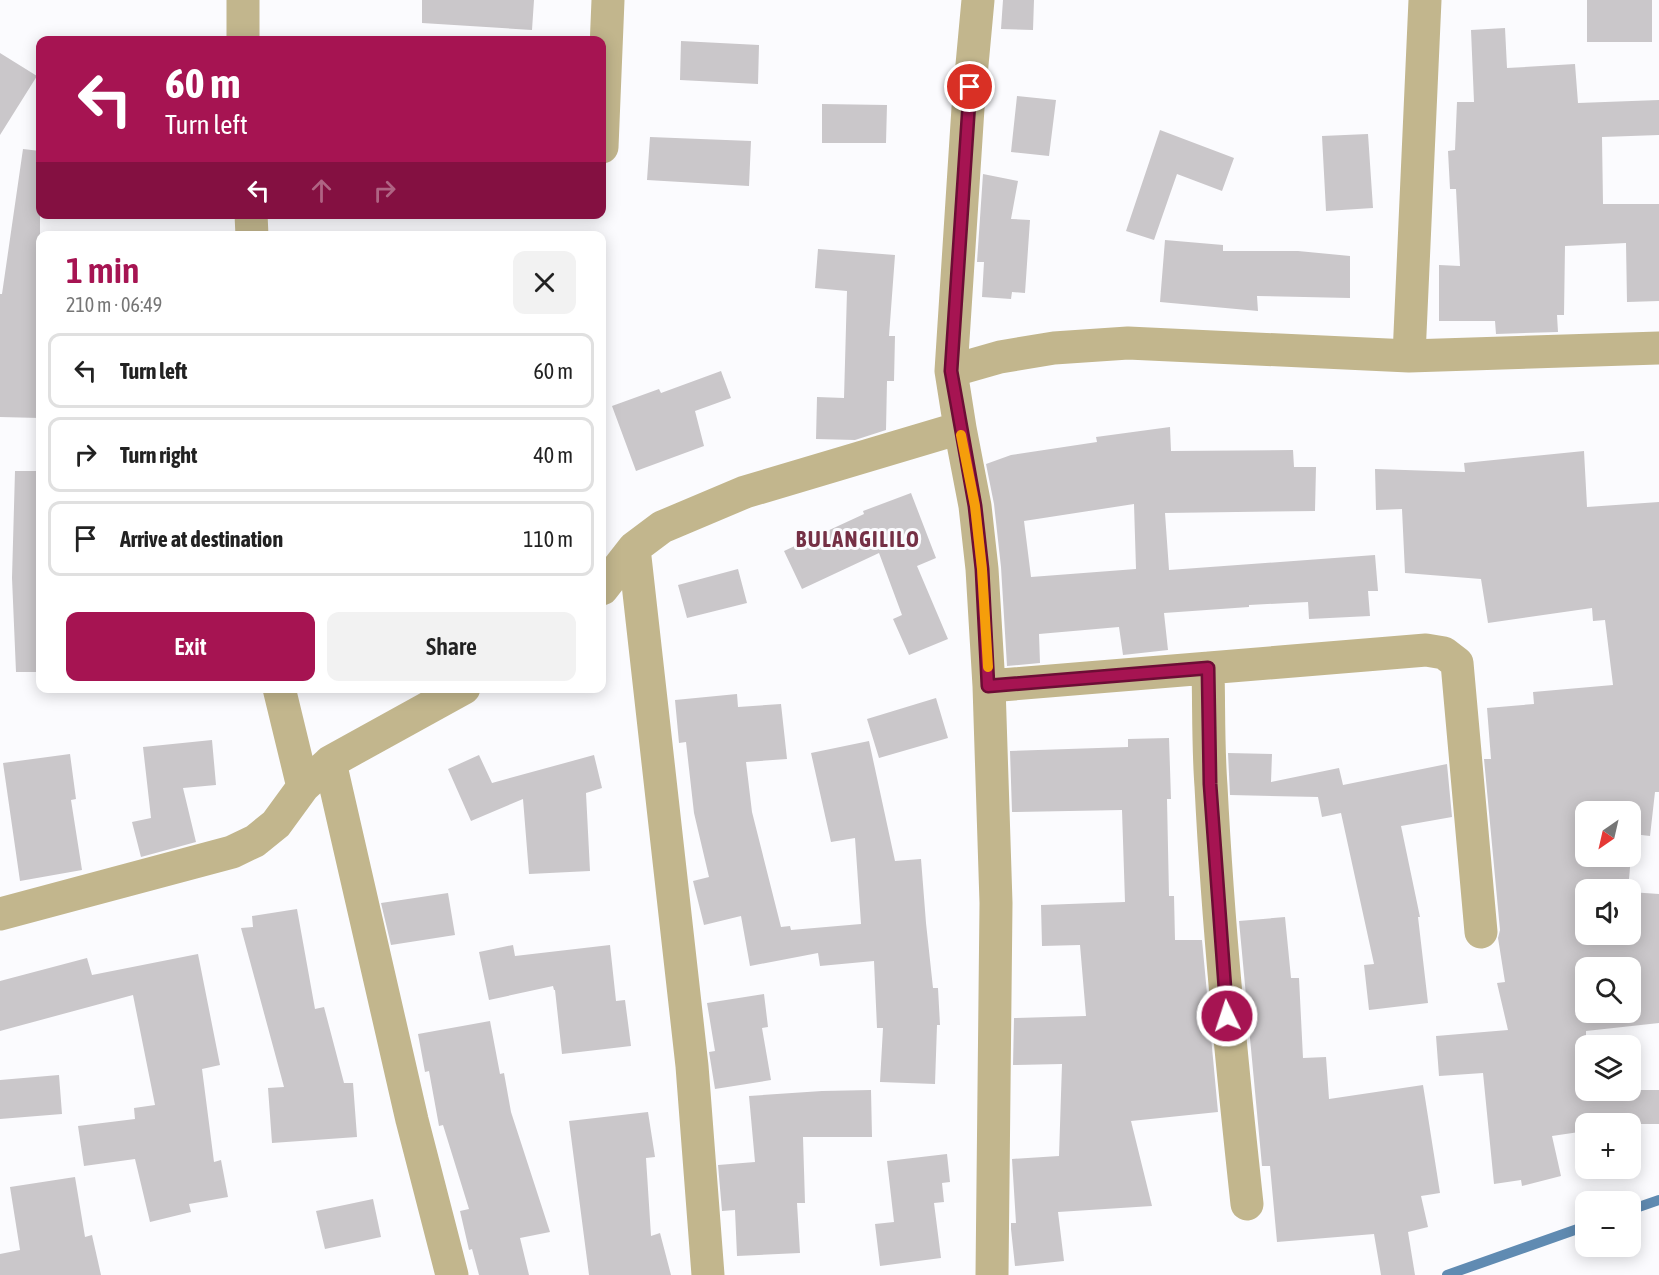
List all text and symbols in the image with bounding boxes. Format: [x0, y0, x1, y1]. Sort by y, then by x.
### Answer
text: 60 m [165, 59, 240, 107]
icon: left [66, 60, 144, 138]
pin [944, 61, 995, 112]
icon: arrive [953, 70, 986, 103]
text: Turn left [165, 109, 248, 140]
icon: left [242, 174, 275, 207]
icon: ahead [305, 174, 338, 207]
icon: right [368, 174, 401, 207]
text: 1 min [66, 249, 140, 291]
button: close [513, 251, 576, 314]
text: 210 m · 06:49 [66, 293, 162, 316]
icon: left [69, 354, 102, 387]
text: Turn left [120, 358, 187, 384]
text: 60 m [533, 358, 573, 384]
icon: right [69, 438, 102, 471]
text: Turn right [120, 442, 197, 468]
text: 40 m [533, 442, 573, 468]
icon: arrive [69, 522, 102, 555]
text: Arrive at destination [120, 526, 283, 552]
text: 110 m [523, 526, 573, 552]
district label: BULANGILILO [796, 526, 920, 552]
button: Exit [66, 612, 315, 681]
button: Share [327, 612, 576, 681]
north arrow [1575, 801, 1641, 867]
map controls [1575, 801, 1641, 1257]
button: sound [1575, 879, 1641, 945]
button: search [1575, 957, 1641, 1023]
position arrow [1195, 984, 1259, 1048]
button: layers [1575, 1035, 1641, 1101]
button: + [1575, 1113, 1641, 1179]
button: − [1575, 1191, 1641, 1257]

